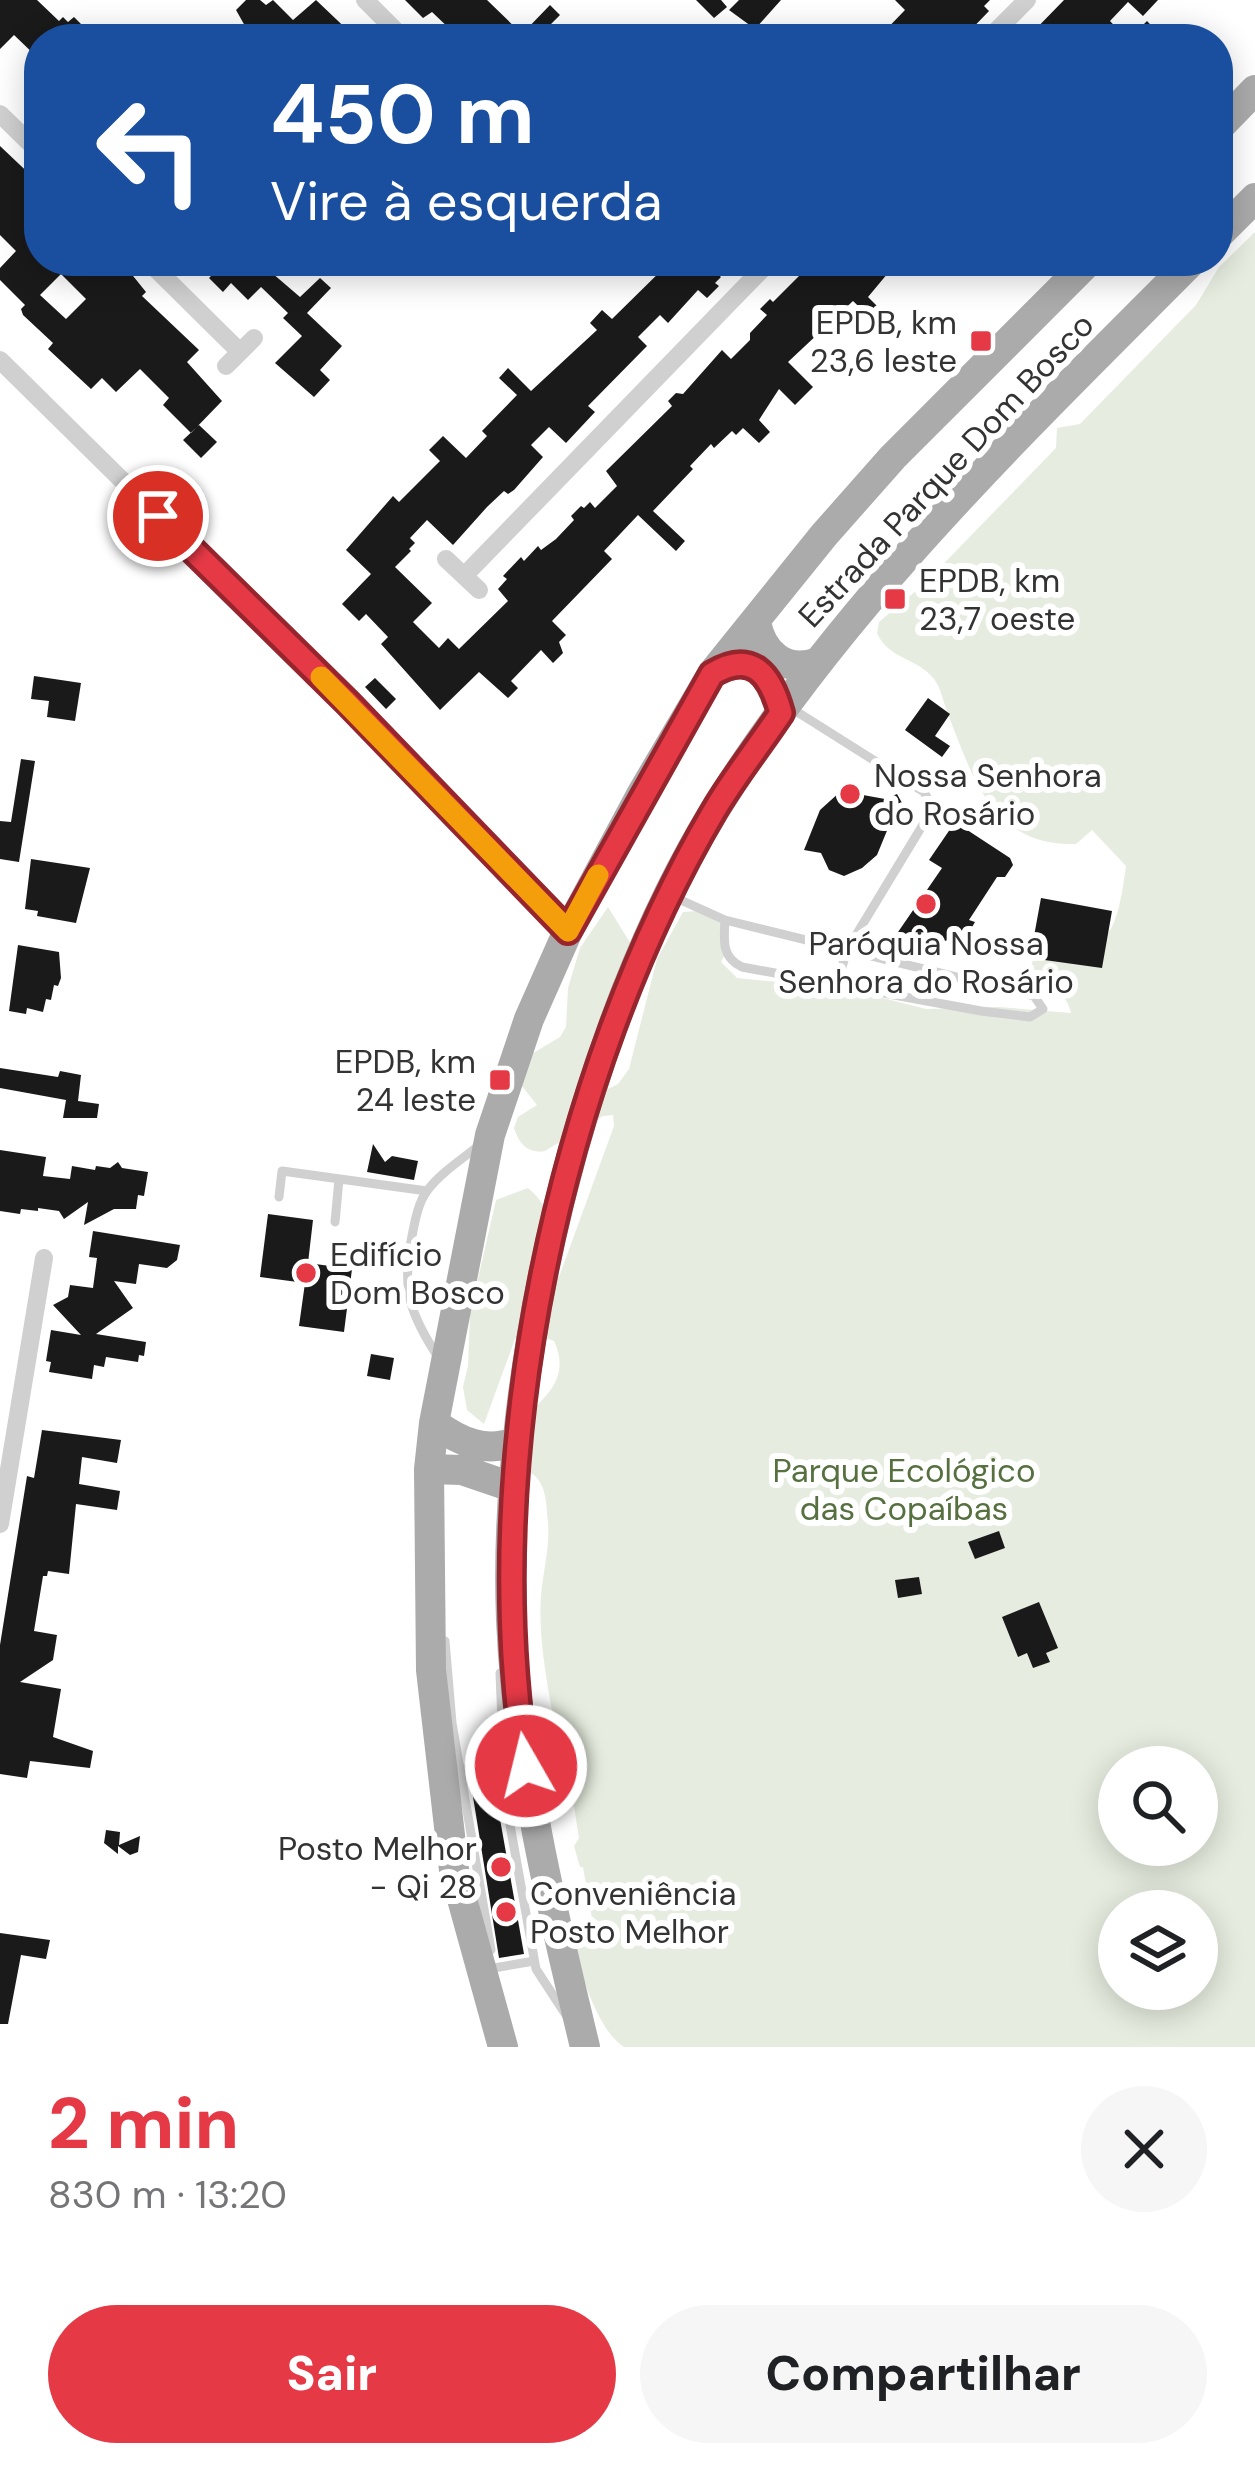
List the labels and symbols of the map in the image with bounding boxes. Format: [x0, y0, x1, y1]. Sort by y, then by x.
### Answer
place label: EPDB, km 23,6 leste [810, 301, 957, 382]
street label: Estrada Parque Dom Bosco [789, 304, 1103, 636]
marker: EPDB, km 23,6 leste [968, 328, 994, 354]
pin [107, 465, 209, 567]
place label: EPDB, km 23,7 oeste [919, 559, 1075, 640]
marker: EPDB, km 23,7 oeste [882, 586, 908, 612]
place label: Nossa Senhora do Rosário [874, 754, 1102, 835]
marker: Nossa Senhora do Rosário [837, 781, 863, 807]
marker: Paróquia Nossa Senhora do Rosário [913, 891, 939, 917]
place label: Paróquia Nossa Senhora do Rosário [778, 922, 1074, 1003]
place label: EPDB, km 24 leste [335, 1040, 476, 1121]
marker: EPDB, km 24 leste [487, 1067, 513, 1093]
place label: Edifício Dom Bosco [330, 1233, 505, 1314]
marker: Edifício Dom Bosco [293, 1260, 319, 1286]
park label: Parque Ecológico das Copaíbas [772, 1449, 1036, 1530]
position arrow [463, 1703, 589, 1829]
place label: Posto Melhor - Qi 28 [278, 1827, 477, 1908]
marker: Posto Melhor - Qi 28 [488, 1854, 514, 1880]
place label: Conveniência Posto Melhor [530, 1872, 736, 1953]
marker: Conveniência Posto Melhor [493, 1899, 519, 1925]

